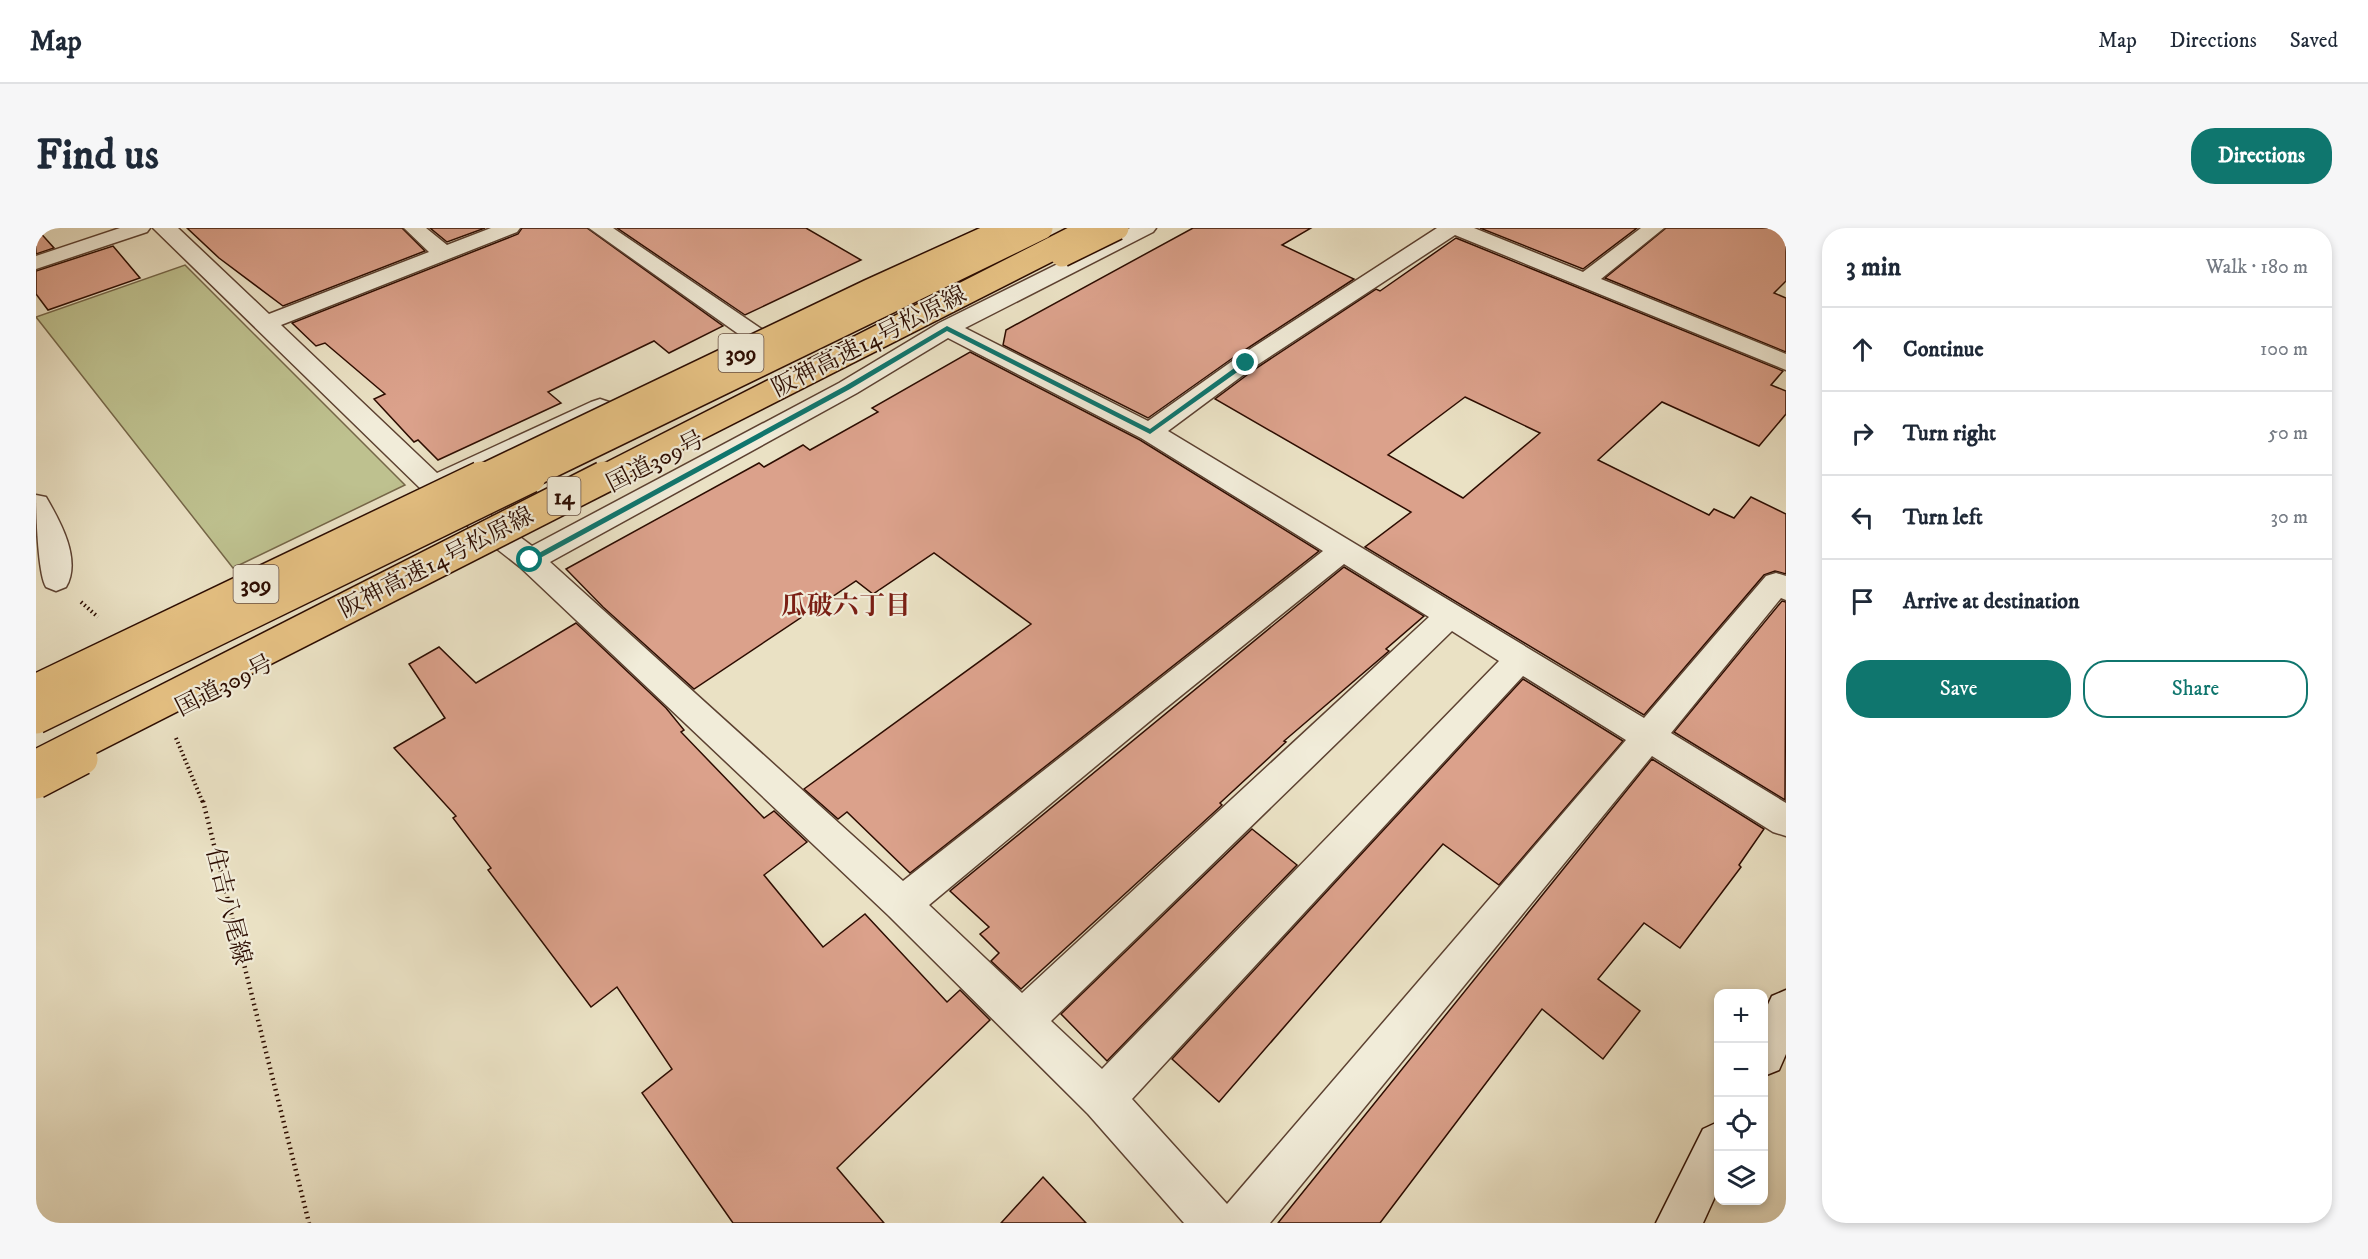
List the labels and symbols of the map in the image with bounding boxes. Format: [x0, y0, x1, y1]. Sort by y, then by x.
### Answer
street label: 阪神高速14号松原線 [767, 280, 972, 404]
road number: 309 [718, 334, 764, 372]
route end [1232, 349, 1258, 375]
street label: 国道309号 [601, 424, 709, 499]
road number: 14 [548, 477, 580, 515]
street label: 阪神高速14号松原線 [334, 501, 539, 625]
route start [516, 546, 542, 572]
road number: 309 [234, 565, 278, 603]
district label: 瓜破六丁目 [781, 590, 911, 623]
street label: 国道309号 [170, 648, 278, 723]
street label: 住吉八尾線 [199, 844, 257, 968]

